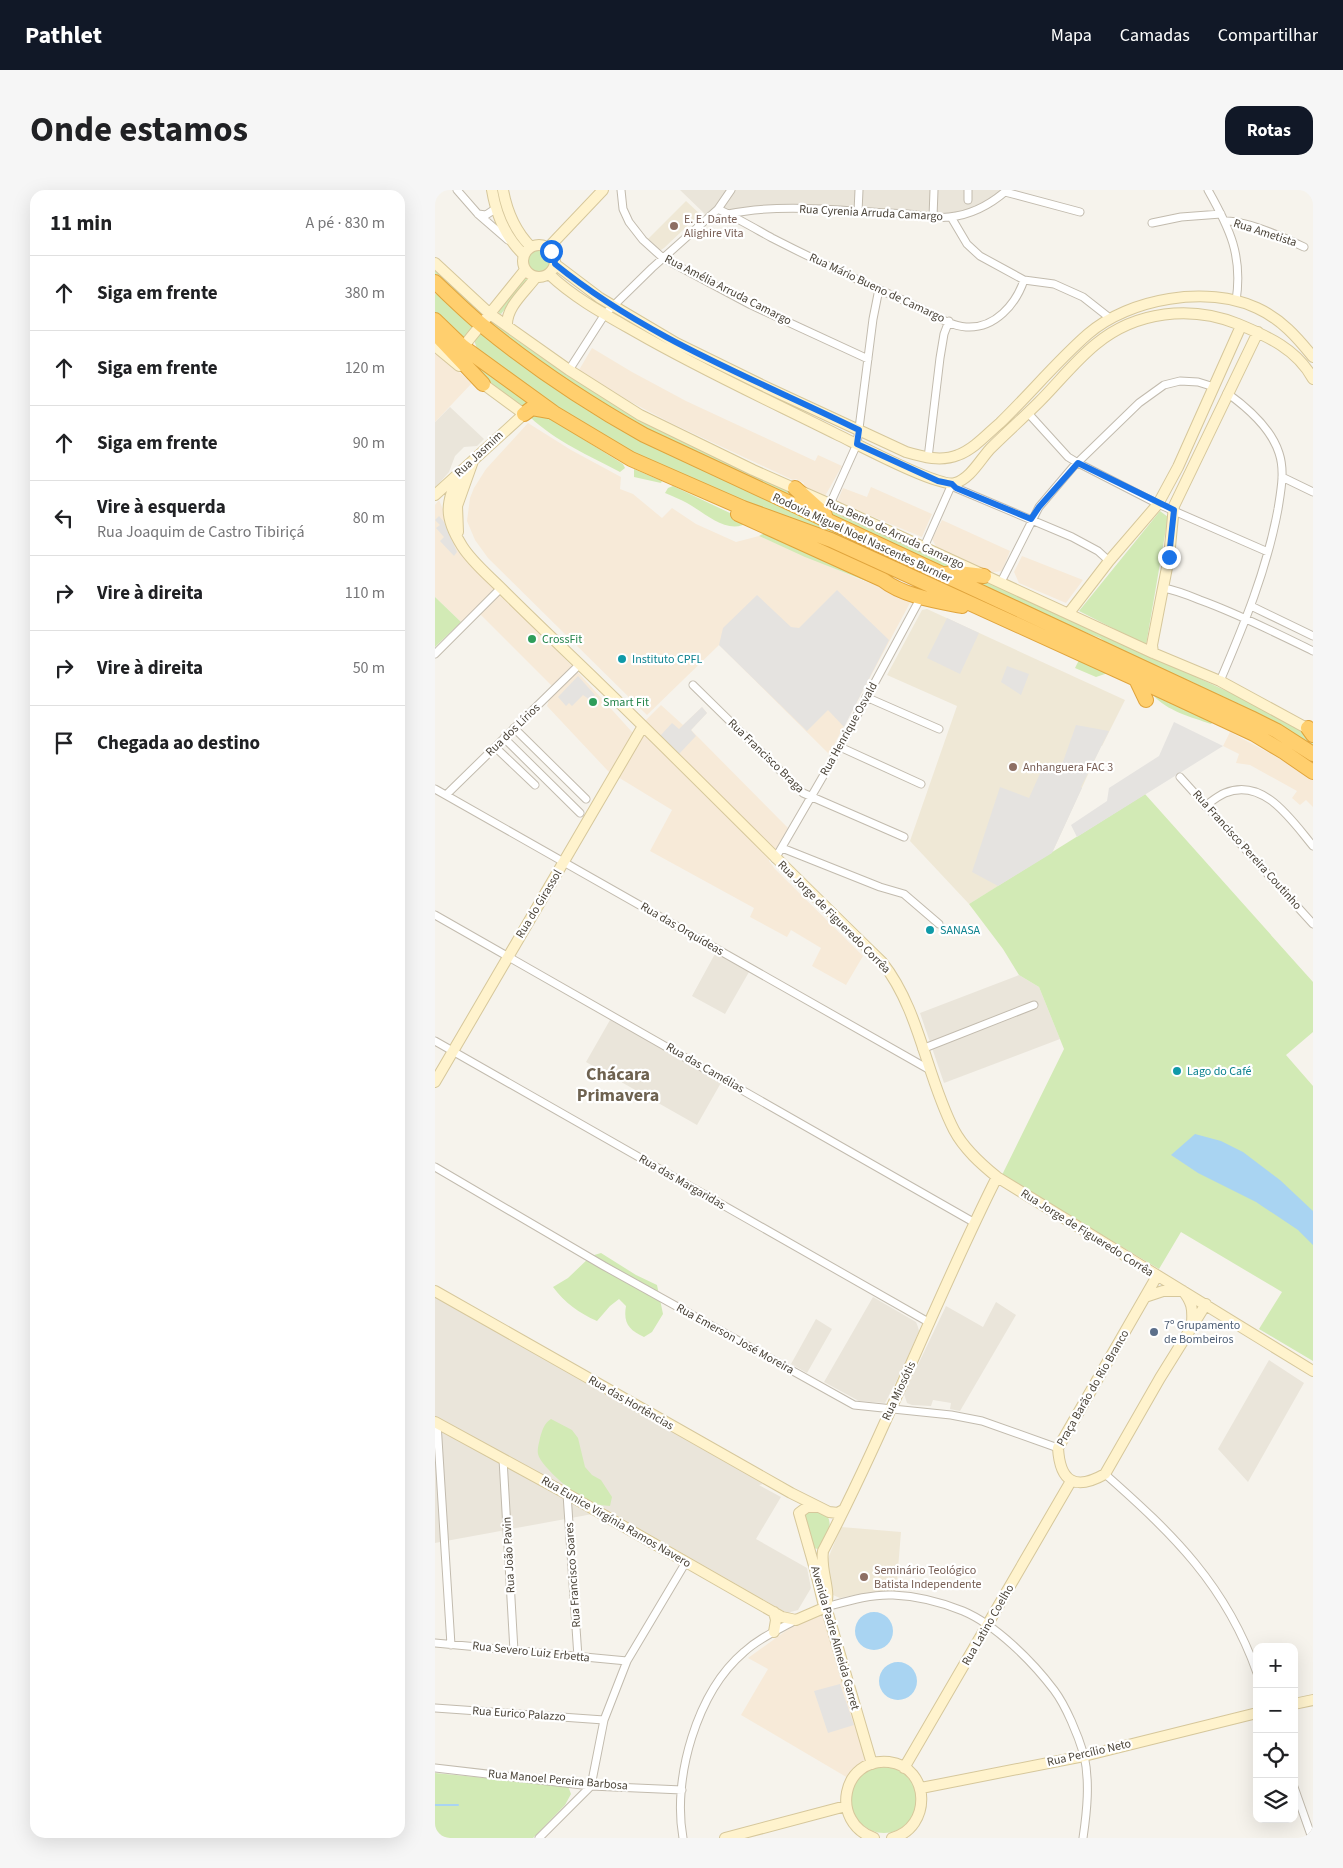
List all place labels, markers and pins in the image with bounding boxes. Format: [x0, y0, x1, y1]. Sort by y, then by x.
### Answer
place label: E. E. Dante Alighire Vita [684, 211, 743, 242]
marker: E. E. Dante Alighire Vita [668, 220, 680, 232]
place label: CrossFit [542, 631, 582, 648]
marker: CrossFit [526, 633, 538, 645]
place label: Instituto CPFL [632, 651, 702, 668]
marker: Instituto CPFL [616, 653, 628, 665]
place label: Smart Fit [603, 694, 649, 711]
marker: Smart Fit [587, 696, 599, 708]
place label: Anhanguera FAC 3 [1023, 759, 1113, 776]
marker: Anhanguera FAC 3 [1007, 761, 1019, 773]
place label: SANASA [940, 922, 981, 939]
marker: SANASA [924, 924, 936, 936]
place label: Lago do Café [1187, 1063, 1252, 1080]
marker: Lago do Café [1171, 1065, 1183, 1077]
place label: 7º Grupamento de Bombeiros [1164, 1317, 1240, 1348]
marker: 7º Grupamento de Bombeiros [1148, 1326, 1160, 1338]
place label: Seminário Teológico Batista Independente [874, 1562, 982, 1593]
marker: Seminário Teológico Batista Independente [858, 1571, 870, 1583]

